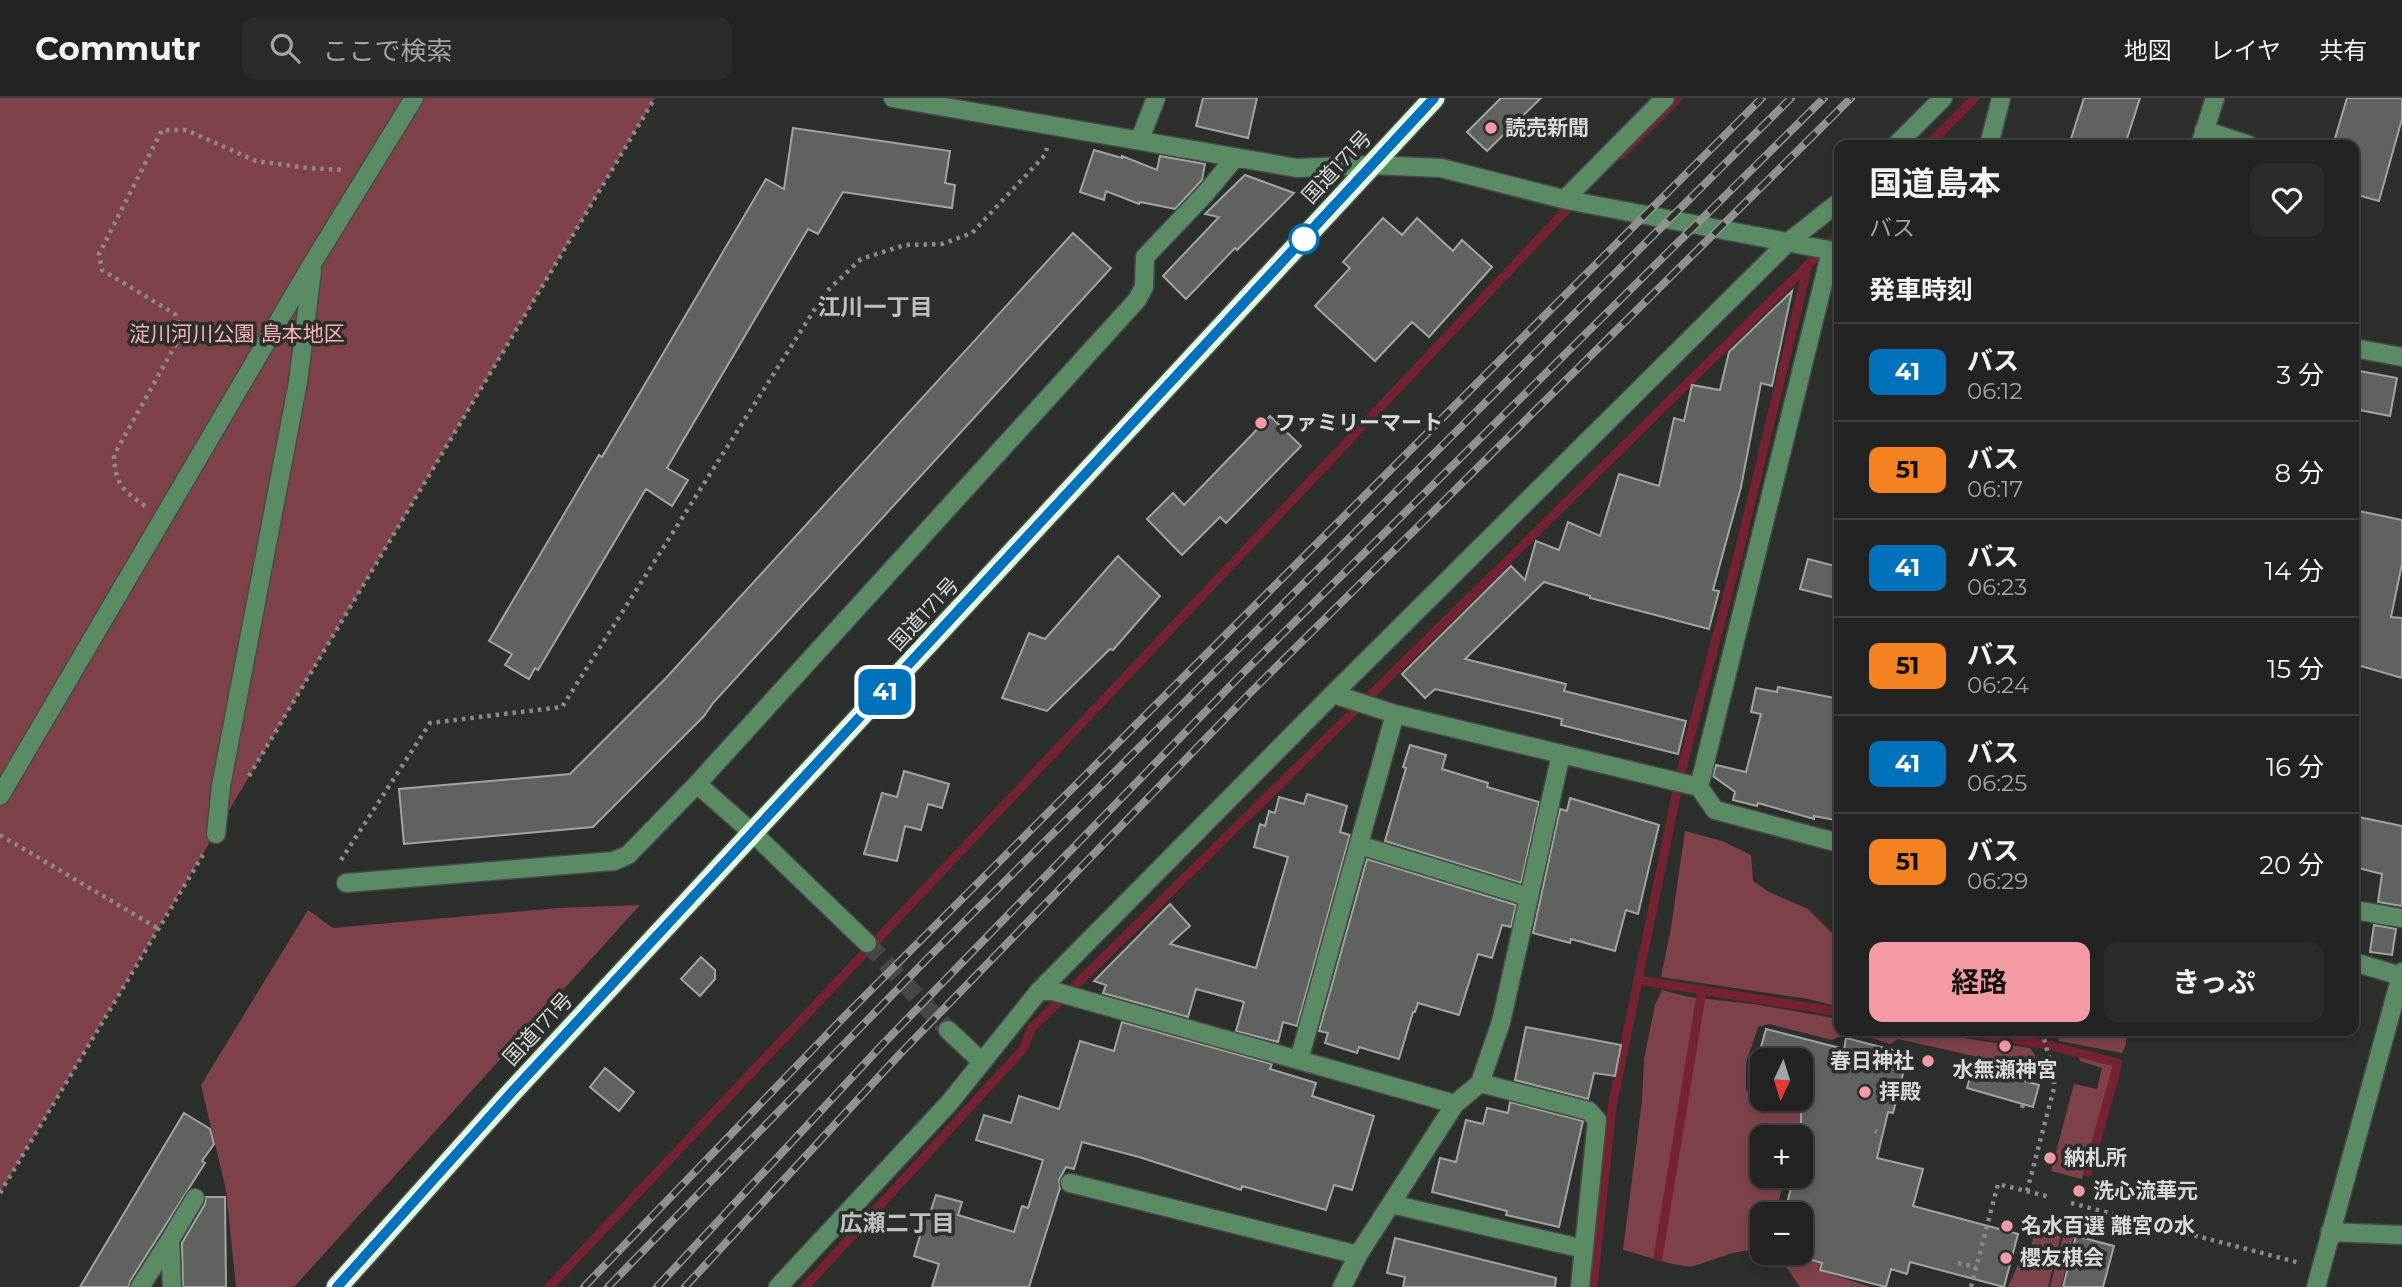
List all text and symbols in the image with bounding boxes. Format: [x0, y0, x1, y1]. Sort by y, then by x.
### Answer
search box [242, 17, 732, 80]
text: Commutr [35, 28, 200, 68]
icon: search [266, 29, 304, 67]
text: ここで検索 [322, 35, 452, 67]
text: 地図 [2124, 36, 2172, 65]
text: レイヤ [2210, 36, 2281, 65]
text: 共有 [2319, 36, 2367, 65]
place label: 読売新聞 [1505, 115, 1589, 140]
marker: 読売新聞 [1483, 120, 1499, 136]
street label: 国道171号 [1297, 125, 1377, 208]
text: 国道島本 [1869, 163, 2001, 203]
button: heart [2250, 163, 2324, 237]
text: バス [1869, 214, 1915, 242]
unlabelled marker [1289, 224, 1319, 254]
text: 発車時刻 [1869, 274, 1973, 306]
district label: 江川一丁目 [818, 293, 933, 321]
park label: 淀川河川公園 島本地区 [129, 321, 345, 346]
text: バス [1967, 345, 2019, 377]
text: 41 [1895, 357, 1920, 386]
text: 3 分 [2277, 359, 2324, 391]
text: 06:12 [1967, 377, 2022, 405]
place label: ファミリーマート [1275, 410, 1443, 435]
marker: ファミリーマート [1253, 415, 1269, 431]
text: バス [1967, 443, 2019, 475]
text: 51 [1896, 455, 1919, 484]
text: 8 分 [2275, 457, 2324, 489]
text: 06:17 [1967, 475, 2023, 503]
text: バス [1967, 541, 2019, 573]
text: 41 [1895, 553, 1920, 582]
text: 14 分 [2265, 555, 2324, 587]
street label: 国道171号 [884, 572, 964, 655]
text: 06:23 [1967, 573, 2027, 601]
text: バス [1967, 639, 2019, 671]
text: 51 [1896, 651, 1919, 680]
text: 15 分 [2267, 653, 2324, 685]
line badge: 41 [854, 669, 917, 715]
text: 06:24 [1967, 671, 2029, 699]
text: 41 [872, 677, 898, 706]
text: バス [1967, 737, 2019, 769]
text: 41 [1895, 749, 1920, 778]
text: 16 分 [2266, 751, 2324, 783]
text: 06:25 [1967, 769, 2027, 797]
text: バス [1967, 835, 2019, 867]
text: 51 [1896, 847, 1919, 876]
text: 20 分 [2259, 849, 2324, 881]
text: 06:29 [1967, 867, 2028, 895]
button: 経路 [1869, 942, 2090, 1022]
button: きっぷ [2104, 942, 2324, 1022]
street label: 国道171号 [498, 987, 578, 1070]
marker: 水無瀬神宮 [1997, 1038, 2013, 1054]
north arrow [1750, 1048, 1813, 1111]
map controls [1750, 1048, 1813, 1265]
place label: 春日神社 [1830, 1048, 1914, 1073]
marker: 春日神社 [1920, 1053, 1936, 1069]
place label: 水無瀬神宮 [1953, 1057, 2058, 1082]
place label: 拝殿 [1879, 1079, 1921, 1104]
marker: 拝殿 [1857, 1084, 1873, 1100]
button: + [1750, 1125, 1813, 1188]
place label: 納札所 [2064, 1145, 2127, 1170]
marker: 納札所 [2042, 1150, 2058, 1166]
place label: 洗心流華元 [2093, 1178, 2198, 1203]
marker: 洗心流華元 [2071, 1183, 2087, 1199]
button: − [1750, 1202, 1813, 1265]
district label: 広瀬二丁目 [840, 1209, 955, 1237]
place label: 名水百選 離宮の水 [2021, 1213, 2195, 1238]
marker: 名水百選 離宮の水 [1999, 1218, 2015, 1234]
place label: 櫻友棋会 [2020, 1245, 2104, 1270]
marker: 櫻友棋会 [1998, 1250, 2014, 1266]

